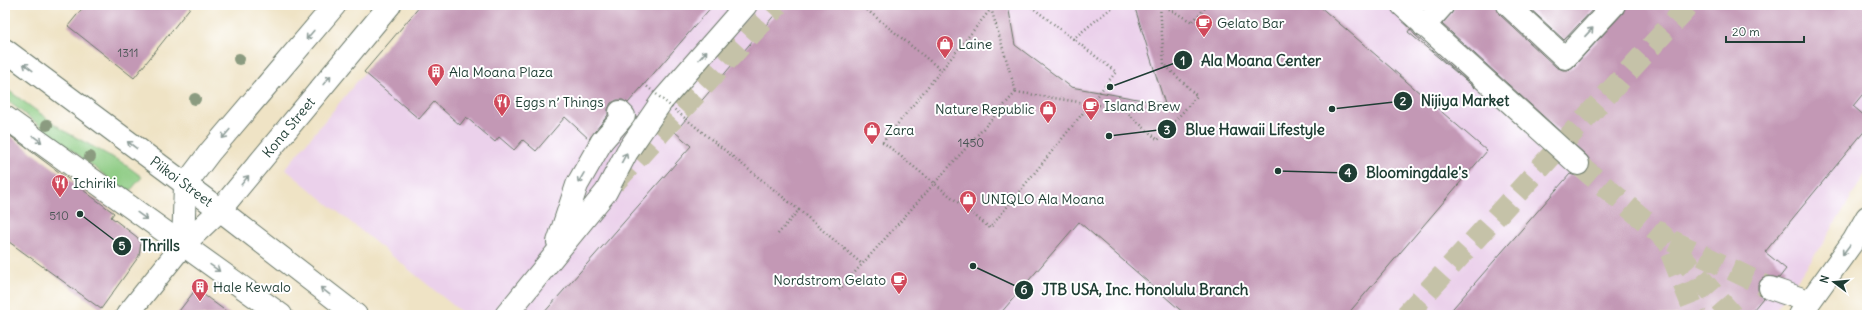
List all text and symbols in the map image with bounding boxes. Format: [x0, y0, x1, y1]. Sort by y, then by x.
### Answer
cafe icon: Gelato Bar [1194, 13, 1214, 38]
place label: Gelato Bar [1217, 14, 1285, 32]
scale bar [1726, 18, 1804, 44]
text: 20 m [1732, 24, 1760, 39]
one-way arrow [1585, 27, 1594, 37]
one-way arrow [305, 29, 314, 40]
shop icon: Laine [935, 34, 955, 59]
place label: Laine [958, 35, 992, 53]
house number: 1311 [118, 45, 138, 60]
callout: Ala Moana Center [1173, 47, 1329, 74]
one-way arrow [698, 50, 707, 60]
text: Ala Moana Center [1201, 51, 1322, 70]
text: 1 [1181, 53, 1185, 68]
building icon: Ala Moana Plaza [426, 62, 446, 87]
one-way arrow [22, 63, 33, 71]
place label: Ala Moana Plaza [449, 63, 553, 81]
one-way arrow [323, 74, 332, 85]
callout: Nijiya Market [1393, 88, 1518, 115]
text: Nijiya Market [1421, 91, 1510, 111]
restaurant icon: Eggs n’ Things [492, 92, 512, 117]
street label: Kona Street [258, 93, 319, 161]
place label: Eggs n’ Things [515, 93, 604, 111]
text: 2 [1400, 93, 1407, 108]
cafe icon: Island Brew [1081, 96, 1101, 121]
place label: Island Brew [1104, 97, 1180, 115]
shop icon: Nature Republic [1038, 99, 1058, 124]
place label: Nature Republic [935, 100, 1035, 118]
callout: Blue Hawaii Lifestyle [1157, 116, 1332, 143]
shop icon: Zara [862, 120, 882, 145]
text: Blue Hawaii Lifestyle [1185, 120, 1325, 140]
place label: Zara [885, 121, 914, 139]
text: 3 [1164, 122, 1171, 137]
one-way arrow [221, 128, 230, 139]
one-way arrow [31, 135, 42, 144]
house number: 1450 [958, 135, 984, 150]
one-way arrow [126, 140, 137, 149]
street label: Piikoi Street [147, 152, 217, 211]
one-way arrow [620, 152, 628, 164]
callout: Bloomingdale's [1338, 159, 1476, 186]
text: Bloomingdale's [1366, 163, 1468, 183]
text: 4 [1345, 165, 1352, 180]
one-way arrow [577, 172, 585, 184]
restaurant icon: Ichiriki [50, 173, 70, 198]
place label: Ichiriki [73, 174, 116, 192]
one-way arrow [240, 174, 249, 185]
shop icon: UNIQLO Ala Moana [958, 189, 978, 214]
place label: UNIQLO Ala Moana [981, 190, 1105, 208]
house number: 510 [49, 208, 69, 223]
one-way arrow [136, 211, 147, 220]
callout: Thrills [112, 232, 188, 259]
text: Thrills [140, 236, 180, 255]
text: 5 [119, 238, 126, 253]
one-way arrow [1842, 245, 1850, 256]
north arrow [1814, 262, 1854, 302]
one-way arrow [209, 264, 220, 272]
cafe icon: Nordstrom Gelato [889, 270, 909, 295]
place label: Nordstrom Gelato [773, 271, 886, 289]
text: N [1817, 274, 1832, 285]
building icon: Hale Kewalo [190, 277, 210, 302]
callout: JTB USA, Inc. Honolulu Branch [1014, 277, 1257, 304]
place label: Hale Kewalo [213, 278, 291, 296]
text: JTB USA, Inc. Honolulu Branch [1042, 280, 1249, 299]
text: 6 [1021, 282, 1028, 297]
one-way arrow [319, 287, 330, 295]

